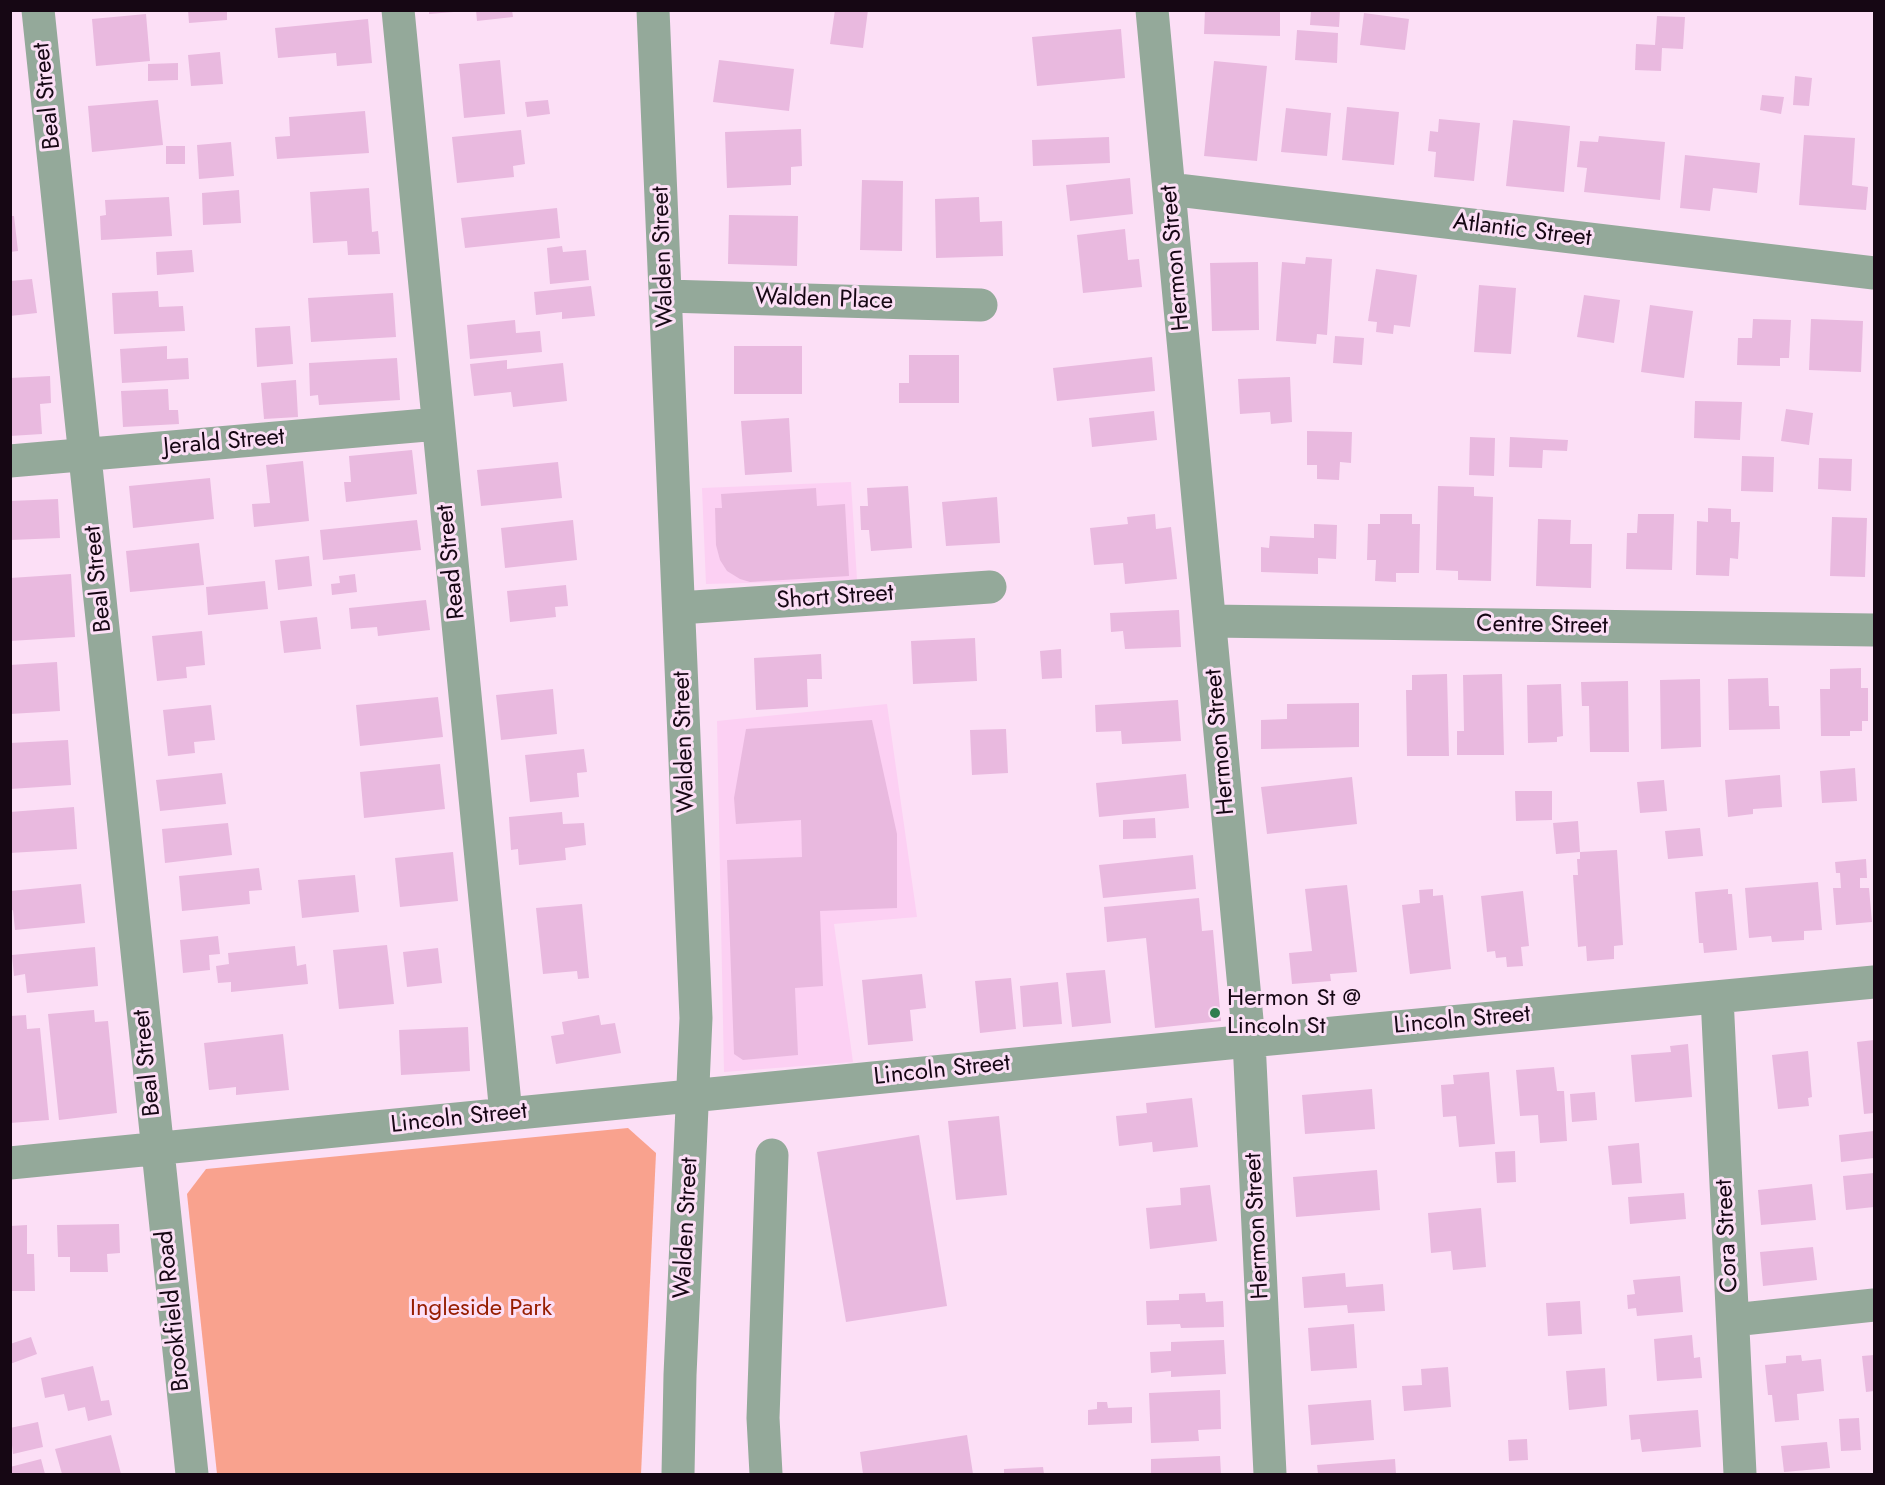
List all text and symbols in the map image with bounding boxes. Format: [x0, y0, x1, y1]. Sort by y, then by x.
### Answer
street label: Beal Street [28, 41, 68, 151]
street label: Hermon Street [1155, 184, 1197, 332]
street label: Walden Street [647, 186, 681, 328]
street label: Atlantic Street [1451, 208, 1593, 254]
street label: Walden Place [754, 283, 894, 317]
street label: Jerald Street [162, 423, 286, 463]
street label: Read Street [432, 503, 472, 621]
street label: Beal Street [79, 524, 119, 634]
street label: Short Street [775, 580, 895, 616]
street label: Centre Street [1476, 610, 1608, 642]
street label: Hermon Street [1200, 668, 1242, 816]
street label: Walden Street [668, 671, 702, 813]
place label: Hermon St @ Lincoln St [1227, 985, 1361, 1041]
street label: Lincoln Street [1393, 1001, 1531, 1041]
marker: Hermon St @ Lincoln St [1208, 1006, 1222, 1020]
street label: Beal Street [128, 1008, 168, 1118]
street label: Lincoln Street [872, 1050, 1012, 1092]
street label: Lincoln Street [389, 1098, 529, 1140]
street label: Hermon Street [1240, 1152, 1276, 1300]
street label: Walden Street [669, 1157, 705, 1299]
street label: Cora Street [1711, 1178, 1745, 1294]
street label: Brookfield Road [151, 1229, 197, 1393]
park label: Ingleside Park [410, 1295, 552, 1323]

